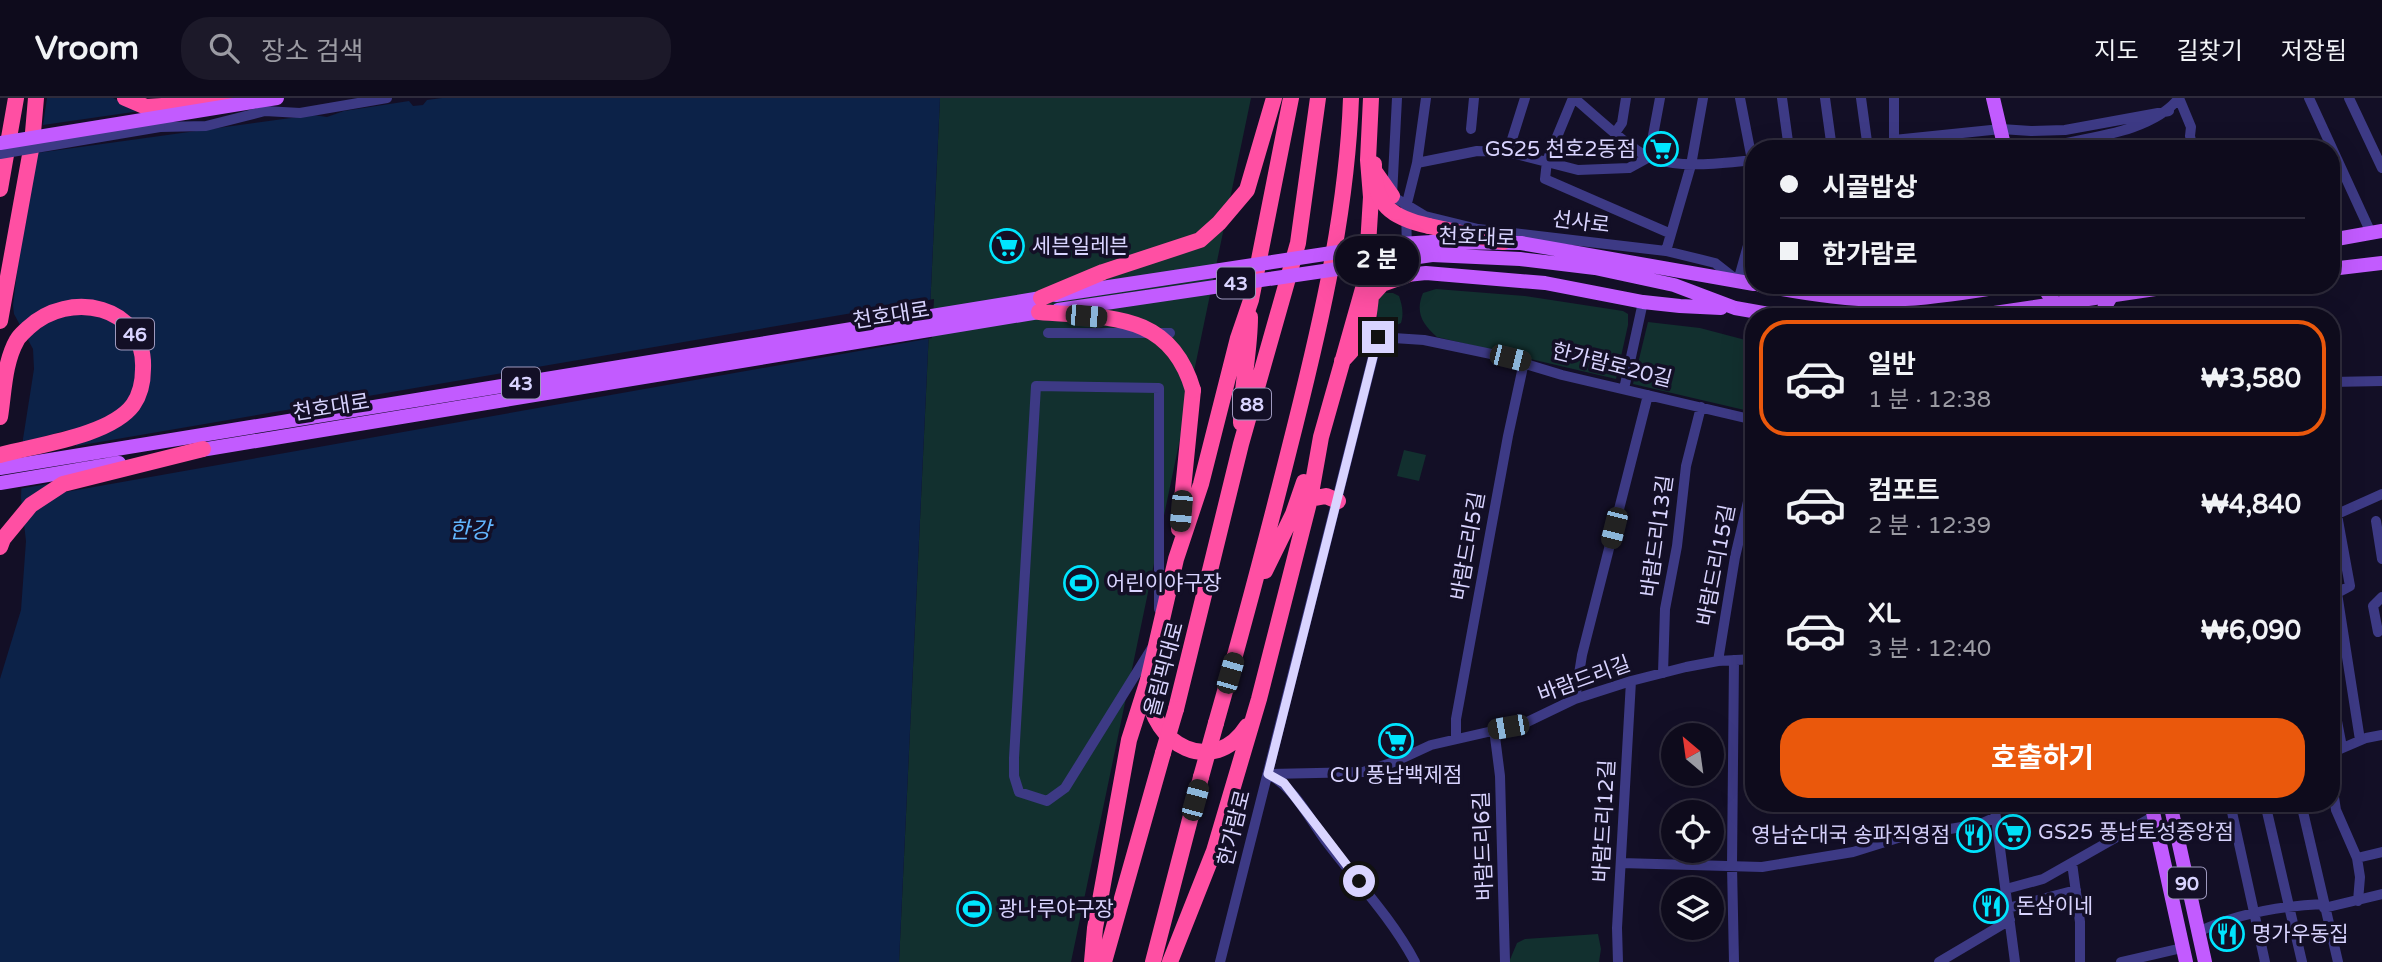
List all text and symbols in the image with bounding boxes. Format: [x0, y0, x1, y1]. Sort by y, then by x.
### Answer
search box [181, 17, 671, 80]
text: Vroom [35, 29, 139, 68]
icon: search [205, 29, 243, 67]
text: 장소 검색 [261, 36, 363, 67]
text: 지도 [2094, 37, 2139, 66]
text: 길찾기 [2177, 37, 2243, 66]
text: 저장됨 [2281, 37, 2347, 66]
supermarket icon: GS25 천호2동점 [1642, 130, 1680, 168]
place label: GS25 천호2동점 [1485, 137, 1636, 162]
text: 시골밥상 [1822, 172, 1918, 203]
street label: 선사로 [1551, 207, 1611, 238]
street label: 천호대로 [1438, 224, 1516, 251]
supermarket icon: 세븐일레븐 [988, 227, 1026, 265]
place label: 세븐일레븐 [1032, 234, 1129, 259]
callout: 2 분 [1336, 236, 1420, 285]
text: 한가람로 [1822, 239, 1918, 270]
text: 2 분 [1356, 246, 1398, 274]
road number: 43 [1217, 267, 1255, 298]
street label: 천호대로 [851, 297, 931, 334]
car [1065, 304, 1108, 328]
road number: 46 [116, 318, 154, 350]
route end [1362, 321, 1394, 353]
street label: 한가람로20길 [1549, 338, 1675, 392]
car [1488, 343, 1533, 373]
icon: car [1784, 347, 1847, 410]
text: 일반 [1868, 349, 1916, 380]
text: ₩3,580 [2201, 363, 2301, 394]
road number: 43 [502, 368, 540, 398]
text: 1 분 · 12:38 [1868, 386, 1991, 414]
road number: 88 [1233, 388, 1271, 420]
street label: 천호대로 [291, 389, 371, 426]
street label: 바람드리13길 [1637, 473, 1678, 599]
icon: car [1784, 473, 1847, 536]
text: 컴포트 [1868, 475, 1940, 506]
car [1169, 489, 1194, 533]
text: ₩4,840 [2201, 489, 2301, 520]
street label: 바람드리5길 [1447, 490, 1490, 602]
street label: 바람드리15길 [1692, 502, 1740, 628]
car [1599, 505, 1630, 551]
text: 2 분 · 12:39 [1868, 512, 1991, 540]
water label: 한강 [449, 517, 494, 545]
sports icon: 어린이야구장 [1062, 564, 1100, 602]
place label: 어린이야구장 [1106, 571, 1222, 596]
text: XL [1868, 598, 1900, 629]
icon: car [1784, 599, 1847, 662]
text: ₩6,090 [2201, 615, 2301, 646]
street label: 올림픽대로 [1140, 619, 1189, 719]
text: 3 분 · 12:40 [1868, 635, 1991, 663]
car [1215, 650, 1246, 696]
street label: 바람드리길 [1535, 651, 1634, 708]
car [1486, 713, 1531, 741]
button: 호출하기 [1780, 718, 2305, 798]
supermarket icon: CU 풍납백제점 [1377, 722, 1415, 760]
north arrow [1661, 723, 1724, 786]
map controls [1661, 723, 1724, 940]
street label: 바람드리12길 [1589, 759, 1620, 883]
place label: CU 풍납백제점 [1330, 763, 1462, 788]
car [1180, 777, 1211, 823]
street label: 한가람로 [1213, 788, 1256, 869]
street label: 바람드리6길 [1469, 791, 1498, 901]
button: locate [1661, 800, 1724, 863]
supermarket icon: GS25 풍납토성중앙점 [1994, 813, 2032, 851]
restaurant icon: 영남순대국 송파직영점 [1955, 816, 1993, 854]
place label: GS25 풍납토성중앙점 [2038, 820, 2234, 845]
place label: 영남순대국 송파직영점 [1751, 823, 1950, 848]
route start [1343, 865, 1375, 897]
road number: 90 [2168, 868, 2206, 898]
button: layers [1661, 877, 1724, 940]
restaurant icon: 돈삼이네 [1972, 887, 2010, 925]
sports icon: 광나루야구장 [955, 890, 993, 928]
place label: 돈삼이네 [2016, 894, 2093, 919]
place label: 광나루야구장 [998, 897, 1114, 922]
restaurant icon: 명가우동집 [2208, 915, 2246, 953]
place label: 명가우동집 [2252, 922, 2349, 947]

